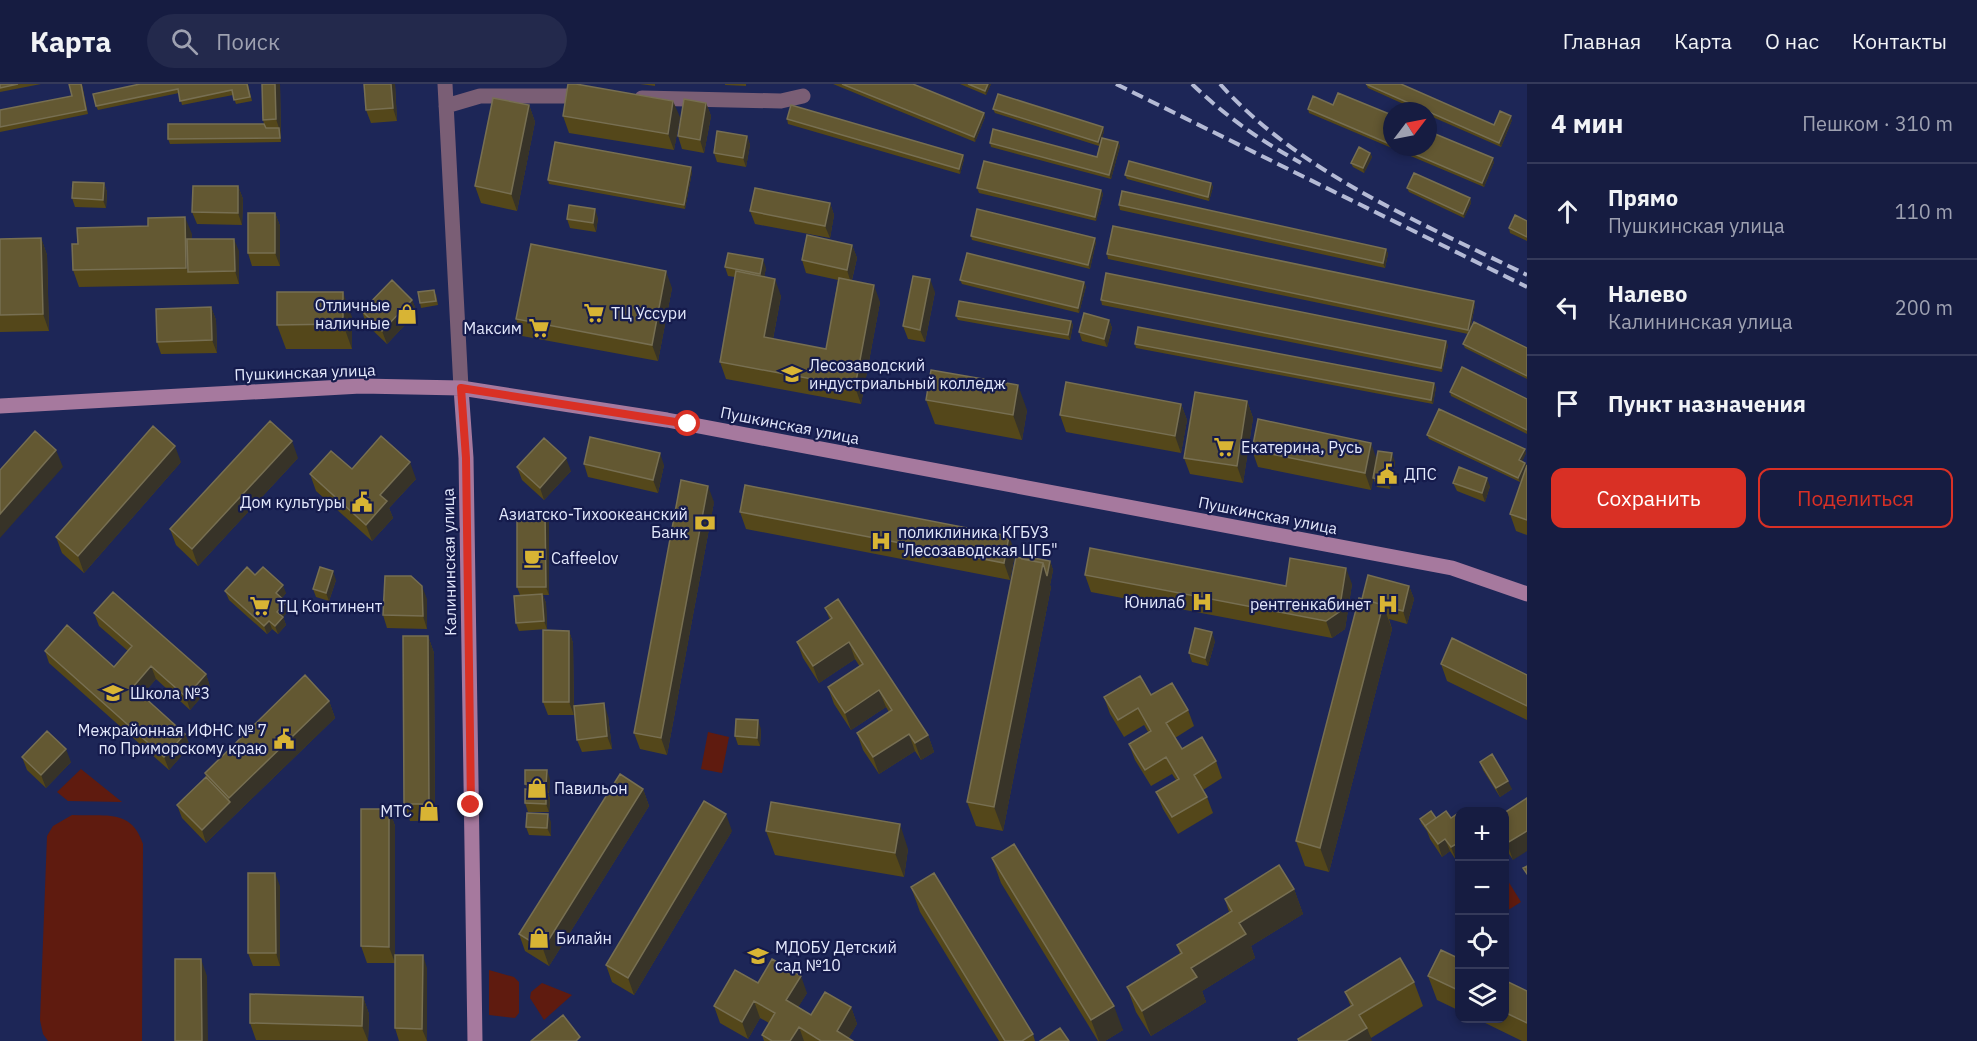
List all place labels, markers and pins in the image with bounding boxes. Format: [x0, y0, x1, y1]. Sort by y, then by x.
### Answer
place label: Отличные наличные [315, 295, 390, 333]
supermarket icon: ТЦ Уссури [582, 301, 606, 325]
shop icon: Отличные наличные [395, 302, 419, 326]
place label: ТЦ Уссури [611, 303, 687, 323]
supermarket icon: Максим [527, 316, 551, 340]
place label: Максим [463, 318, 522, 338]
place label: Лесозаводский индустриальный колледж [809, 355, 1006, 393]
school or university icon: Лесозаводский индустриальный колледж [780, 362, 804, 386]
supermarket icon: Екатерина, Русь [1212, 435, 1236, 459]
place label: Екатерина, Русь [1241, 437, 1362, 457]
public building icon: ДПС [1375, 462, 1399, 486]
place label: ДПС [1404, 464, 1437, 484]
public building icon: Дом культуры [350, 490, 374, 514]
place label: Дом культуры [240, 492, 345, 512]
place label: Азиатско-Тихоокеанский Банк [499, 504, 688, 542]
bank icon: Азиатско-Тихоокеанский Банк [693, 511, 717, 535]
place label: поликлиника КГБУЗ "Лесозаводская ЦГБ" [898, 522, 1058, 560]
hospital icon: поликлиника КГБУЗ "Лесозаводская ЦГБ" [869, 529, 893, 553]
cafe icon: Caffeelov [522, 546, 546, 570]
place label: Caffeelov [551, 548, 619, 568]
hospital icon: Юнилаб [1190, 590, 1214, 614]
place label: Юнилаб [1124, 592, 1185, 612]
hospital icon: рентгенкабинет [1376, 592, 1400, 616]
supermarket icon: ТЦ Континент [248, 594, 272, 618]
place label: рентгенкабинет [1250, 594, 1371, 614]
place label: ТЦ Континент [277, 596, 383, 616]
school or university icon: Школа №3 [101, 681, 125, 705]
place label: Школа №3 [130, 683, 210, 703]
place label: Межрайонная ИФНС № 7 по Приморскому краю [78, 720, 267, 758]
public building icon: Межрайонная ИФНС № 7 по Приморскому краю [272, 727, 296, 751]
shop icon: Павильон [525, 776, 549, 800]
place label: Павильон [554, 778, 628, 798]
shop icon: МТС [417, 799, 441, 823]
place label: МТС [380, 801, 412, 821]
shop icon: Билайн [527, 926, 551, 950]
place label: Билайн [556, 928, 612, 948]
place label: МДОБУ Детский сад №10 [775, 937, 897, 975]
school or university icon: МДОБУ Детский сад №10 [746, 944, 770, 968]

